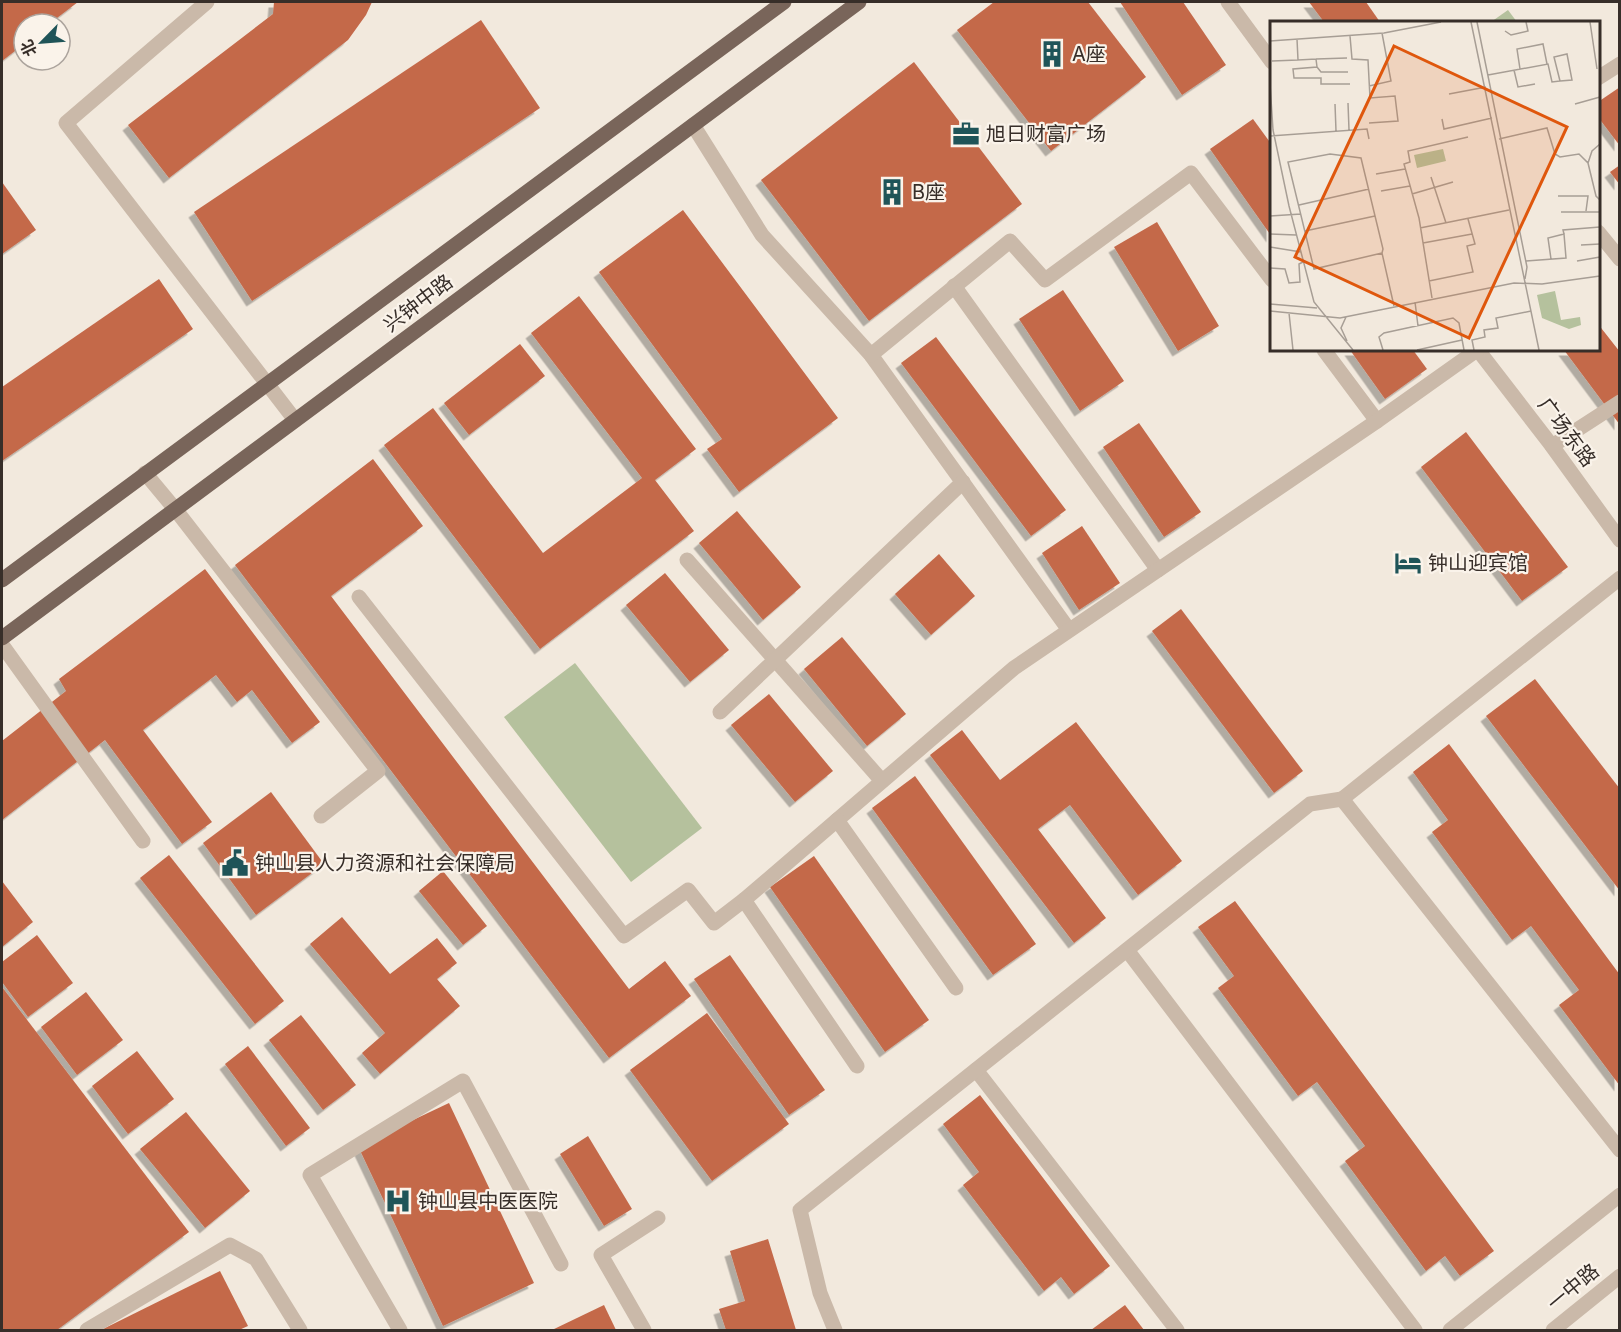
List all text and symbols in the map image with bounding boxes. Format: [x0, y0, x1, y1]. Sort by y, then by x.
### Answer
north arrow [12, 12, 72, 72]
inset map [1270, 21, 1600, 351]
text: 北 [16, 37, 41, 60]
building icon: A座 [1037, 39, 1067, 69]
place label: A座 [1072, 42, 1106, 66]
office icon: 旭日财富广场 [951, 119, 981, 149]
place label: 旭日财富广场 [986, 122, 1106, 146]
building icon: B座 [877, 177, 907, 207]
place label: B座 [912, 180, 945, 204]
street label: 兴钟中路 [379, 269, 457, 337]
street label: 广场东路 [1533, 393, 1601, 471]
hotel icon: 钟山迎宾馆 [1393, 548, 1423, 578]
place label: 钟山迎宾馆 [1428, 551, 1528, 575]
public building icon: 钟山县人力资源和社会保障局 [220, 848, 250, 878]
place label: 钟山县人力资源和社会保障局 [255, 851, 515, 875]
hospital icon: 钟山县中医医院 [383, 1186, 413, 1216]
place label: 钟山县中医医院 [418, 1189, 558, 1213]
street label: 一中路 [1542, 1259, 1604, 1315]

